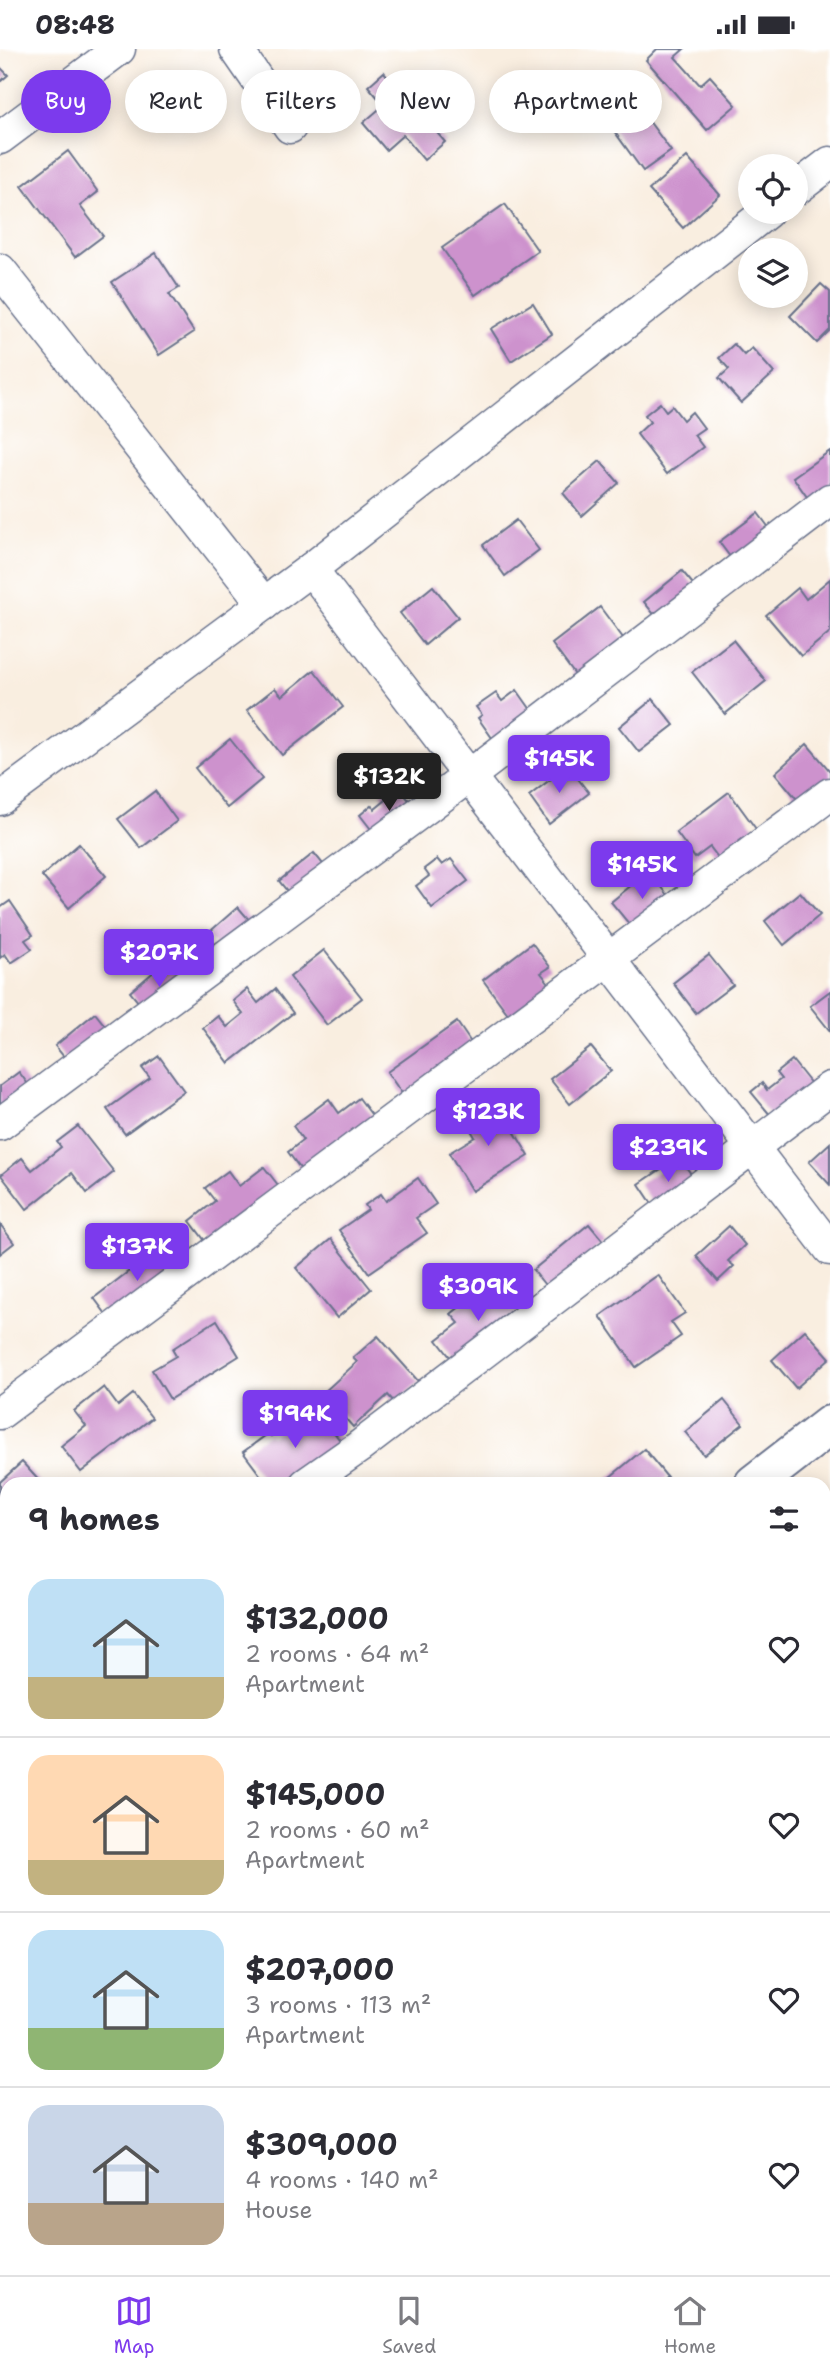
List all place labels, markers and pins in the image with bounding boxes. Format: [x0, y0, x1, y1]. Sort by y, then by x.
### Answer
pin: $145K [510, 735, 608, 795]
pin: $132K [340, 753, 438, 813]
pin: $145K [593, 841, 691, 901]
pin: $207K [110, 929, 208, 989]
pin: $123K [439, 1089, 537, 1148]
pin: $239K [619, 1125, 717, 1184]
pin: $137K [88, 1223, 186, 1283]
pin: $309K [429, 1263, 527, 1323]
pin: $194K [246, 1391, 344, 1450]

